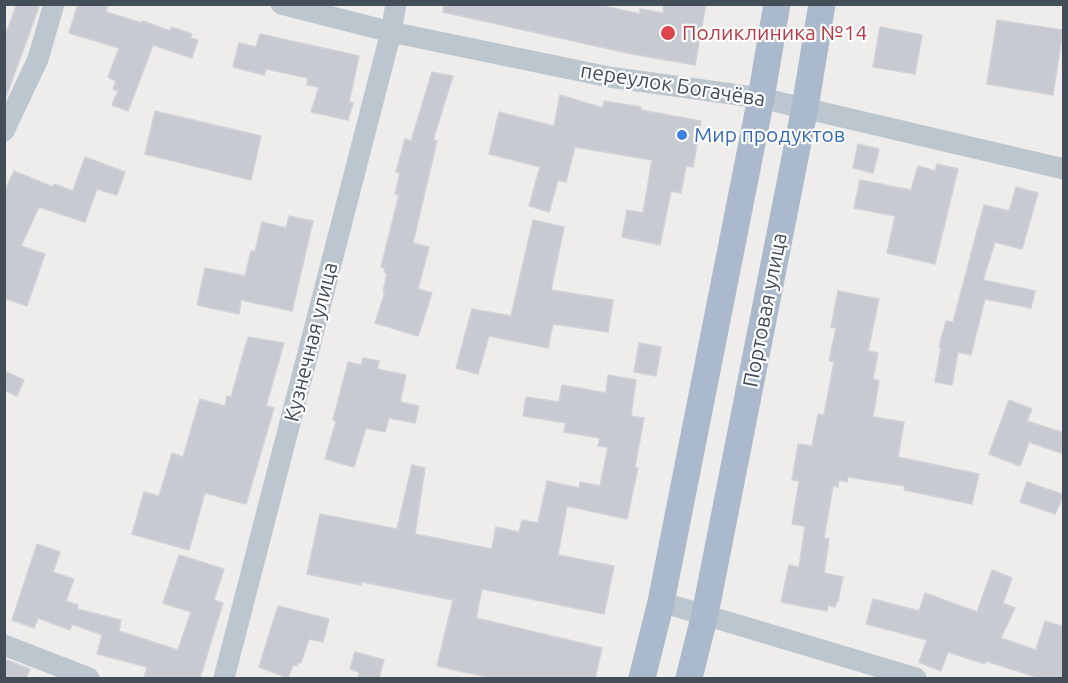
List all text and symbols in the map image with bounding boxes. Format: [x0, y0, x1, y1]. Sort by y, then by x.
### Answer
place label: Поликлиника №14 [682, 20, 867, 46]
marker: Поликлиника №14 [659, 24, 677, 42]
street label: переулок Богачёва [579, 58, 767, 112]
place label: Мир продуктов [694, 122, 845, 148]
marker: Мир продуктов [675, 128, 689, 142]
street label: Портовая улица [738, 231, 792, 389]
street label: Кузнечная улица [279, 260, 343, 424]

